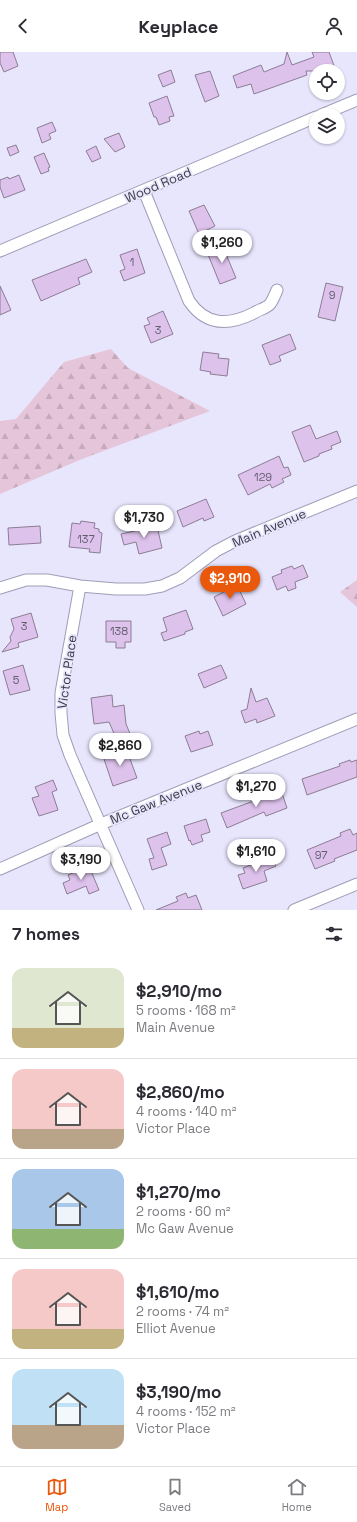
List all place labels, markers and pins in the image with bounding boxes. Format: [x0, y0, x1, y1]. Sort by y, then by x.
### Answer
pin: $1,260 [189, 230, 255, 264]
pin: $1,730 [111, 505, 177, 539]
pin: $2,910 [197, 566, 263, 600]
pin: $2,860 [87, 733, 153, 767]
pin: $1,270 [223, 774, 289, 808]
pin: $1,610 [223, 839, 289, 873]
pin: $3,190 [48, 847, 114, 881]

